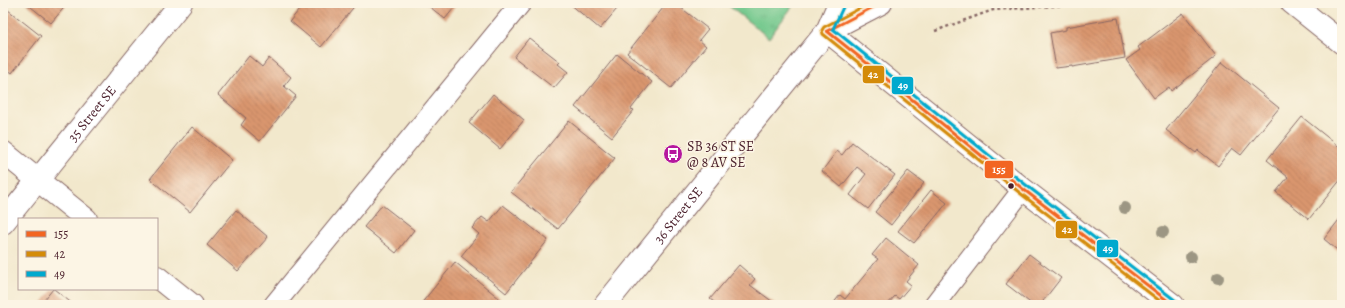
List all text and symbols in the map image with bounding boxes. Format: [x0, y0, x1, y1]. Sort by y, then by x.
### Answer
line badge: 42 [862, 65, 885, 84]
text: 42 [868, 67, 879, 82]
line badge: 49 [891, 76, 914, 95]
text: 49 [898, 78, 908, 93]
street label: 35 Street SE [63, 81, 121, 146]
place label: SB 36 ST SE @ 8 AV SE [687, 137, 754, 172]
bus stop icon: SB 36 ST SE @ 8 AV SE [662, 143, 684, 165]
line badge: 155 [984, 160, 1014, 179]
text: 155 [992, 162, 1006, 177]
unlabelled marker [1006, 181, 1016, 191]
street label: 36 Street SE [650, 183, 707, 248]
legend [18, 218, 158, 290]
line badge: 42 [1055, 220, 1078, 239]
text: 42 [1062, 222, 1073, 237]
text: 155 [54, 226, 68, 242]
line badge: 49 [1096, 239, 1119, 258]
text: 49 [1103, 241, 1113, 256]
text: 42 [54, 246, 65, 262]
text: 49 [54, 266, 65, 282]

